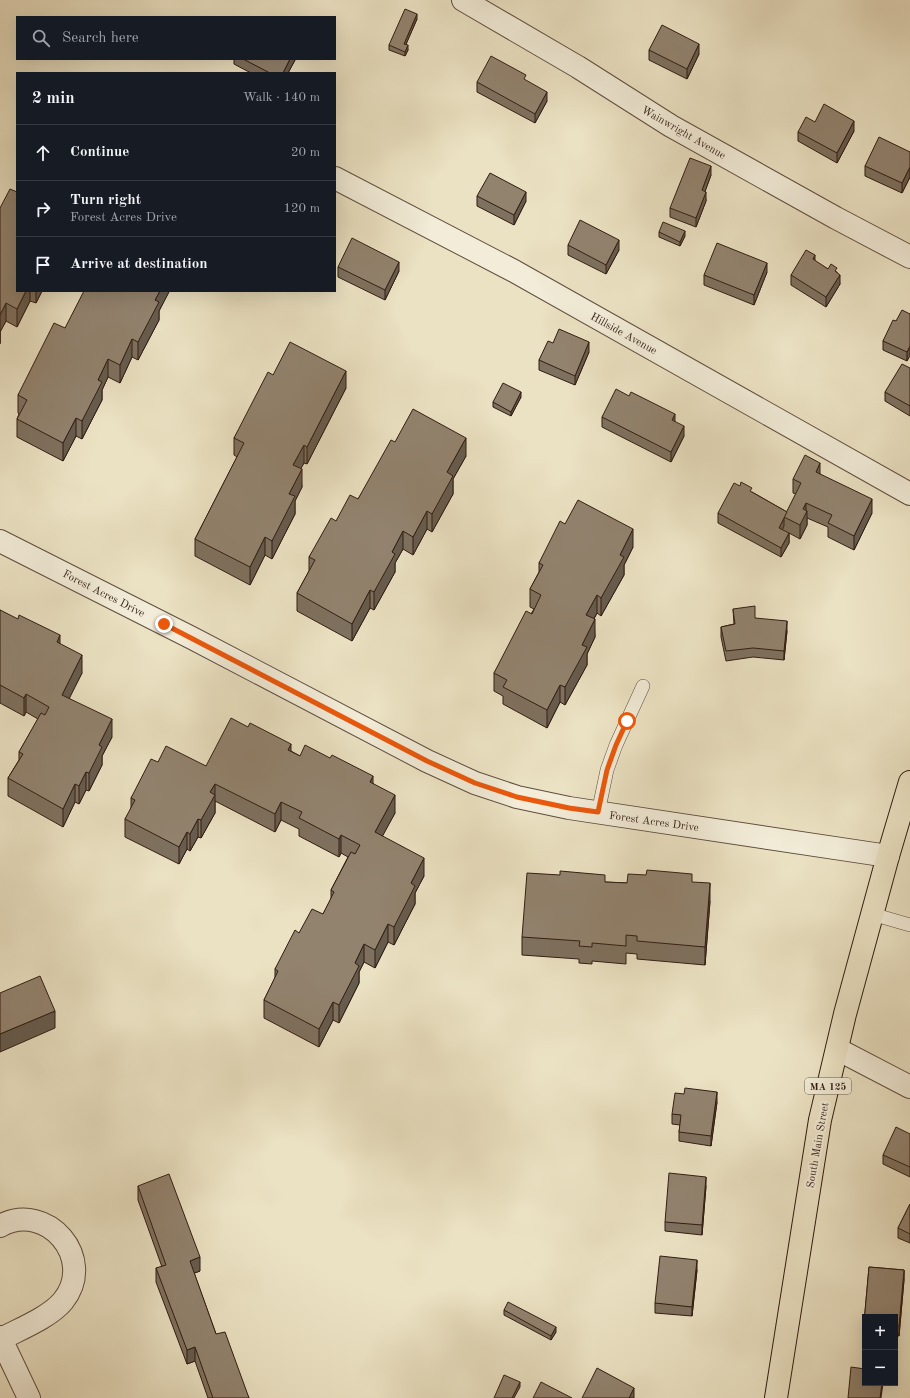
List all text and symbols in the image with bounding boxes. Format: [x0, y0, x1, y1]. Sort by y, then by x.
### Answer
search box [16, 16, 336, 60]
icon: search [30, 27, 52, 49]
text: Search here [62, 31, 139, 46]
text: 2 min [32, 90, 75, 107]
text: Walk · 140 m [243, 91, 320, 104]
street label: Wainwright Avenue [639, 105, 727, 162]
icon: ahead [32, 142, 54, 164]
text: Continue [70, 145, 129, 160]
text: 20 m [291, 146, 320, 159]
text: Turn right [70, 193, 141, 208]
icon: right [32, 198, 54, 220]
text: 120 m [283, 202, 320, 215]
text: Forest Acres Drive [70, 211, 177, 224]
icon: arrive [32, 254, 54, 276]
text: Arrive at destination [70, 257, 208, 272]
street label: Hillside Avenue [588, 312, 658, 357]
street label: Forest Acres Drive [61, 569, 146, 620]
route end [155, 615, 173, 633]
route start [618, 712, 636, 730]
street label: Forest Acres Drive [608, 811, 699, 834]
road number: MA 125 [805, 1078, 851, 1094]
street label: South Main Street [806, 1101, 831, 1189]
map controls [862, 1314, 898, 1386]
button: + [862, 1314, 898, 1350]
button: − [862, 1350, 898, 1386]

